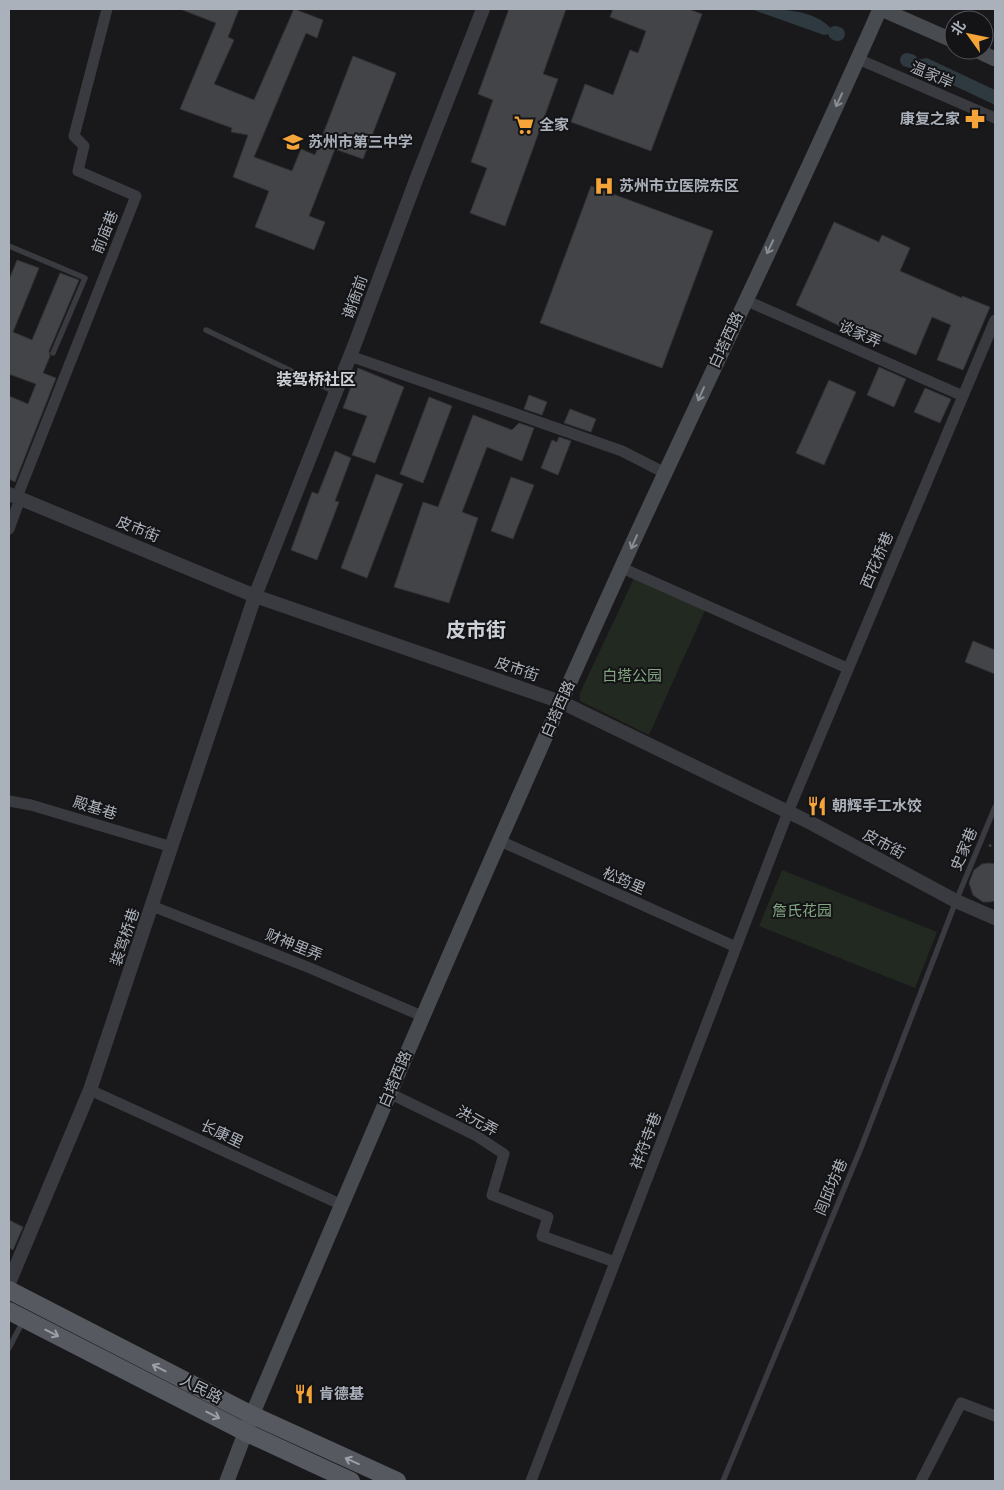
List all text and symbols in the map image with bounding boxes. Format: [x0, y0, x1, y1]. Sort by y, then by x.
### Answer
north arrow [944, 10, 994, 60]
text: 北 [948, 18, 969, 39]
street label: 温家岸 [908, 58, 956, 92]
one-way arrow [833, 92, 843, 107]
pharmacy icon: 康复之家 [964, 108, 986, 130]
place label: 康复之家 [900, 110, 960, 128]
supermarket icon: 全家 [513, 114, 535, 136]
place label: 全家 [539, 116, 569, 134]
school or university icon: 苏州市第三中学 [282, 131, 304, 153]
place label: 苏州市第三中学 [308, 133, 413, 151]
hospital icon: 苏州市立医院东区 [593, 175, 615, 197]
place label: 苏州市立医院东区 [619, 177, 739, 195]
street label: 前庙巷 [88, 208, 122, 256]
one-way arrow [764, 239, 774, 254]
street label: 谢衙前 [339, 273, 371, 321]
street label: 白塔西路 [705, 309, 747, 371]
street label: 谈家弄 [836, 317, 884, 351]
district label: 装驾桥社区 [276, 370, 356, 389]
one-way arrow [695, 386, 705, 401]
street label: 皮市街 [114, 512, 162, 546]
street label: 西花桥巷 [857, 529, 897, 591]
one-way arrow [628, 534, 638, 549]
district label: 皮市街 [446, 618, 506, 642]
street label: 皮市街 [493, 653, 541, 685]
park label: 白塔公园 [602, 667, 662, 685]
street label: 白塔西路 [538, 678, 578, 740]
street label: 殿基巷 [71, 793, 119, 823]
restaurant icon: 朝辉手工水饺 [806, 795, 828, 817]
place label: 朝辉手工水饺 [832, 797, 922, 815]
street label: 皮市街 [860, 825, 908, 863]
street label: 史家巷 [947, 825, 981, 873]
street label: 松筠里 [600, 864, 648, 898]
park label: 詹氏花园 [772, 902, 832, 920]
street label: 装驾桥巷 [107, 906, 143, 968]
street label: 财神里弄 [263, 925, 325, 965]
street label: 白塔西路 [375, 1048, 415, 1110]
street label: 洪元弄 [453, 1102, 501, 1140]
street label: 祥符寺巷 [627, 1110, 665, 1172]
street label: 长康里 [198, 1116, 246, 1152]
street label: 闾邱坊巷 [811, 1156, 851, 1218]
one-way arrow [44, 1329, 59, 1338]
one-way arrow [152, 1363, 167, 1372]
street label: 人民路 [177, 1371, 225, 1407]
restaurant icon: 肯德基 [293, 1383, 315, 1405]
place label: 肯德基 [319, 1385, 364, 1403]
one-way arrow [205, 1410, 220, 1420]
one-way arrow [345, 1456, 360, 1466]

